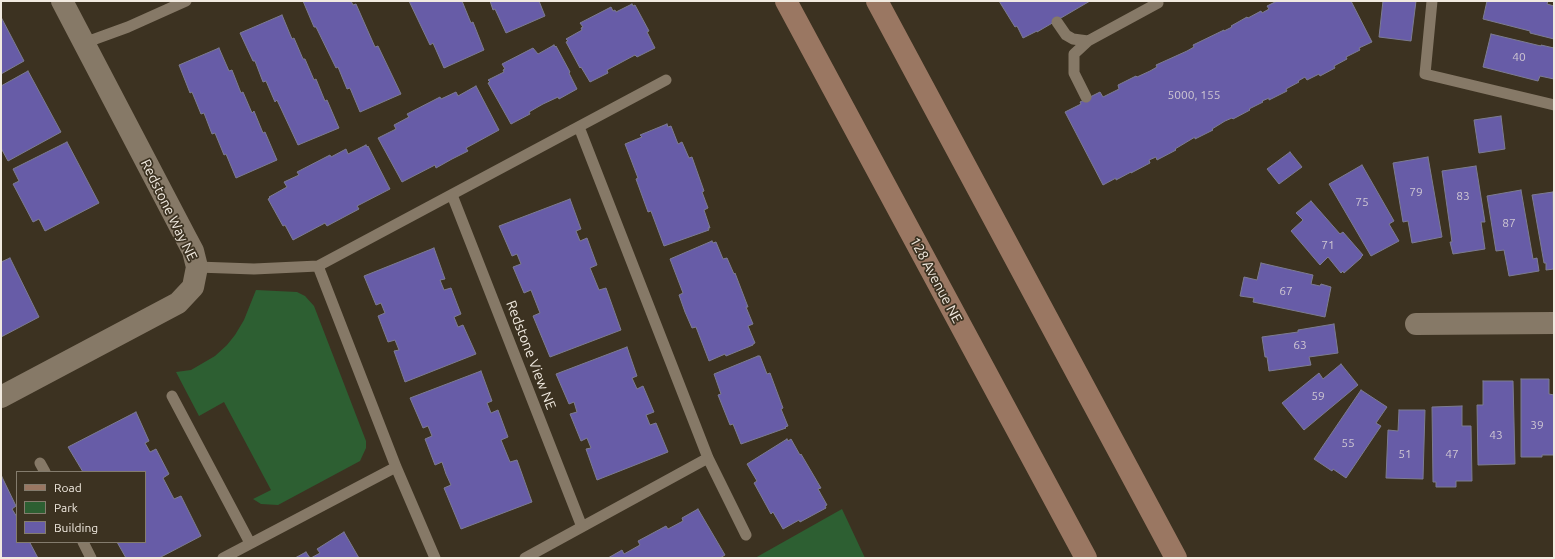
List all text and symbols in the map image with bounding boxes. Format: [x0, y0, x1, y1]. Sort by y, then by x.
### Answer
house number: 40 [1512, 50, 1526, 64]
house number: 5000, 155 [1167, 88, 1221, 102]
street label: Redstone Way NE [137, 156, 201, 264]
house number: 79 [1409, 185, 1423, 199]
house number: 83 [1456, 189, 1470, 203]
house number: 75 [1355, 195, 1369, 209]
house number: 87 [1502, 216, 1516, 230]
street label: 128 Avenue NE [906, 234, 966, 326]
house number: 71 [1321, 238, 1335, 252]
house number: 67 [1279, 284, 1293, 298]
street label: Redstone View NE [502, 298, 560, 412]
house number: 63 [1293, 338, 1307, 352]
house number: 59 [1311, 389, 1325, 403]
house number: 39 [1530, 418, 1544, 432]
house number: 43 [1489, 428, 1503, 442]
house number: 55 [1341, 436, 1355, 450]
house number: 51 [1398, 447, 1412, 461]
house number: 47 [1445, 447, 1459, 461]
legend [16, 471, 146, 543]
text: Road [54, 481, 82, 494]
text: Park [54, 501, 78, 514]
text: Building [54, 521, 98, 534]

